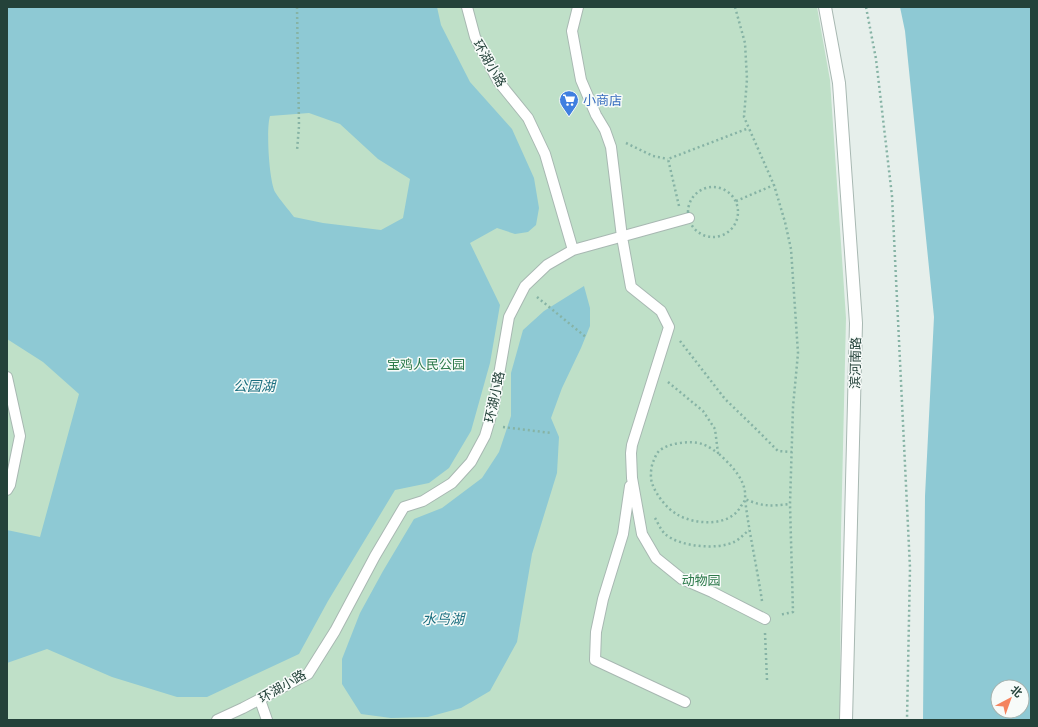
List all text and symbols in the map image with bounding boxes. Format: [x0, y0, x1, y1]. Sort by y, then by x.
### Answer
street label: 环湖小路 [471, 37, 509, 89]
supermarket icon: 小商店 [558, 89, 580, 117]
place label: 小商店 [583, 93, 622, 107]
street label: 滨河南路 [848, 337, 862, 389]
park label: 宝鸡人民公园 [387, 357, 465, 371]
street label: 环湖小路 [482, 370, 506, 424]
water label: 公园湖 [233, 378, 277, 394]
park label: 动物园 [681, 573, 721, 587]
water label: 水鸟湖 [422, 611, 466, 627]
street label: 环湖小路 [256, 667, 308, 705]
north arrow [990, 679, 1030, 719]
text: 北 [1008, 683, 1025, 700]

